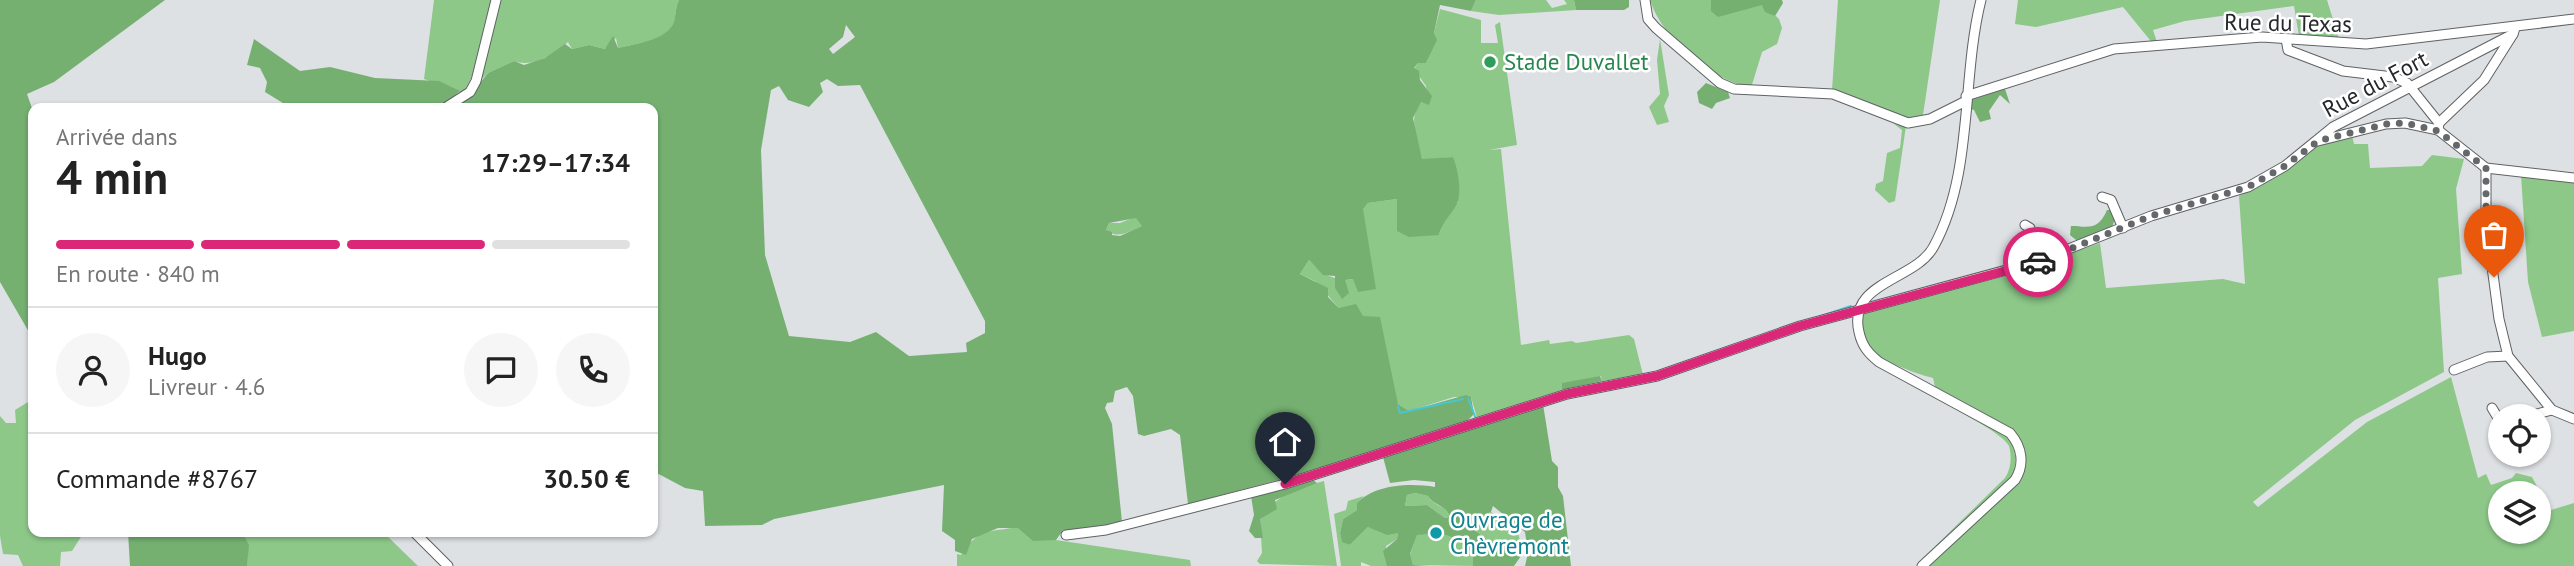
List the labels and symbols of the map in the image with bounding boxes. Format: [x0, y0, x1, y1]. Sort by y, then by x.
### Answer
street label: Rue du Texas [2224, 7, 2352, 38]
street label: Rue du Fort [2317, 44, 2433, 123]
place label: Stade Duvallet [1504, 47, 1649, 76]
marker: Stade Duvallet [1482, 54, 1498, 70]
pin [2464, 205, 2524, 277]
courier [2003, 227, 2073, 297]
pin [1255, 412, 1315, 484]
place label: Ouvrage de Chèvremont [1450, 505, 1569, 560]
marker: Ouvrage de Chèvremont [1428, 525, 1444, 541]

